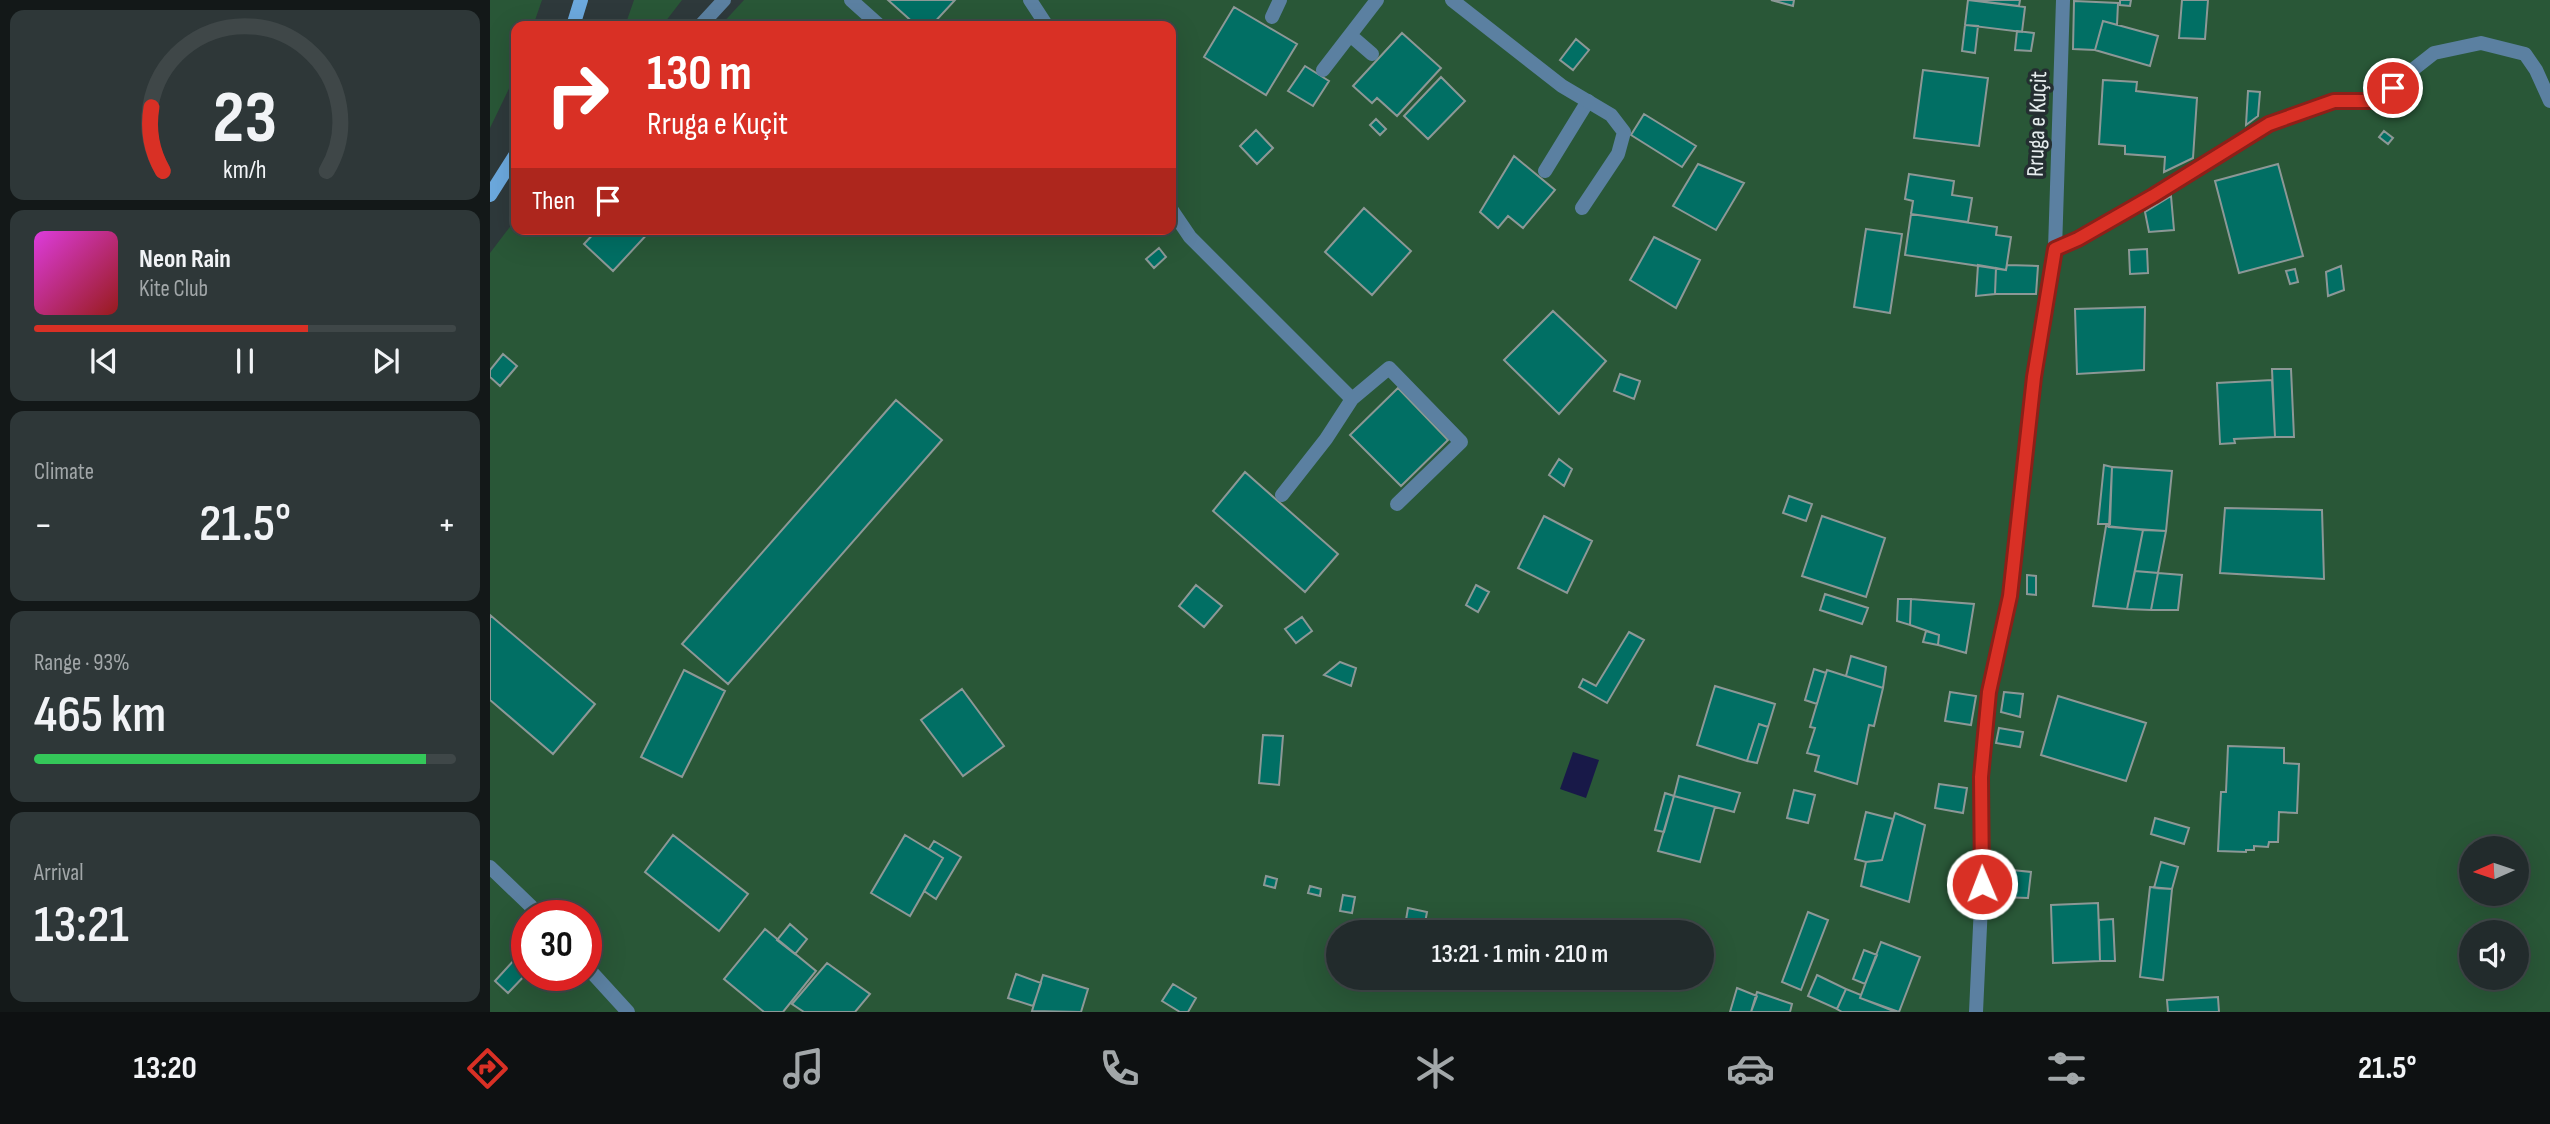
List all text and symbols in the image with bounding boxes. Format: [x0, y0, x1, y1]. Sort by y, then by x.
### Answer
text: 130 m [647, 45, 752, 104]
icon: right [532, 49, 623, 140]
pin [2363, 58, 2423, 118]
icon: arrive [2374, 69, 2412, 107]
street label: Rruga e Kuçit [2021, 71, 2053, 177]
text: 23 [213, 76, 277, 164]
text: Rruga e Kuçit [647, 105, 788, 144]
text: km/h [223, 155, 267, 186]
icon: arrive [589, 182, 627, 220]
text: Then [532, 186, 575, 217]
text: Neon Rain [139, 244, 231, 275]
text: Kite Club [139, 275, 208, 303]
icon: previous [85, 342, 123, 380]
icon: pause [226, 342, 264, 380]
icon: next [367, 342, 405, 380]
text: Climate [34, 458, 94, 486]
text: 21.5° [199, 493, 291, 556]
text: − [34, 503, 53, 548]
text: + [437, 503, 456, 548]
text: Range · 93% [34, 649, 130, 677]
text: 465 km [34, 684, 166, 747]
north arrow [2459, 836, 2529, 906]
map controls [2459, 836, 2529, 990]
position arrow [1945, 847, 2019, 921]
text: Arrival [34, 859, 83, 887]
text: 13:21 [34, 894, 129, 957]
speed limit sign: 30 [511, 900, 602, 991]
button: sound [2459, 920, 2529, 990]
text: 13:21 · 1 min · 210 m [1432, 939, 1608, 970]
icon: directions [463, 1044, 512, 1093]
icon: music [779, 1044, 828, 1093]
icon: phone [1095, 1044, 1144, 1093]
icon: climate [1411, 1044, 1460, 1093]
icon: car [1726, 1044, 1775, 1093]
icon: filters [2042, 1044, 2091, 1093]
text: 13:20 [133, 1049, 197, 1088]
text: 21.5° [2358, 1049, 2417, 1088]

